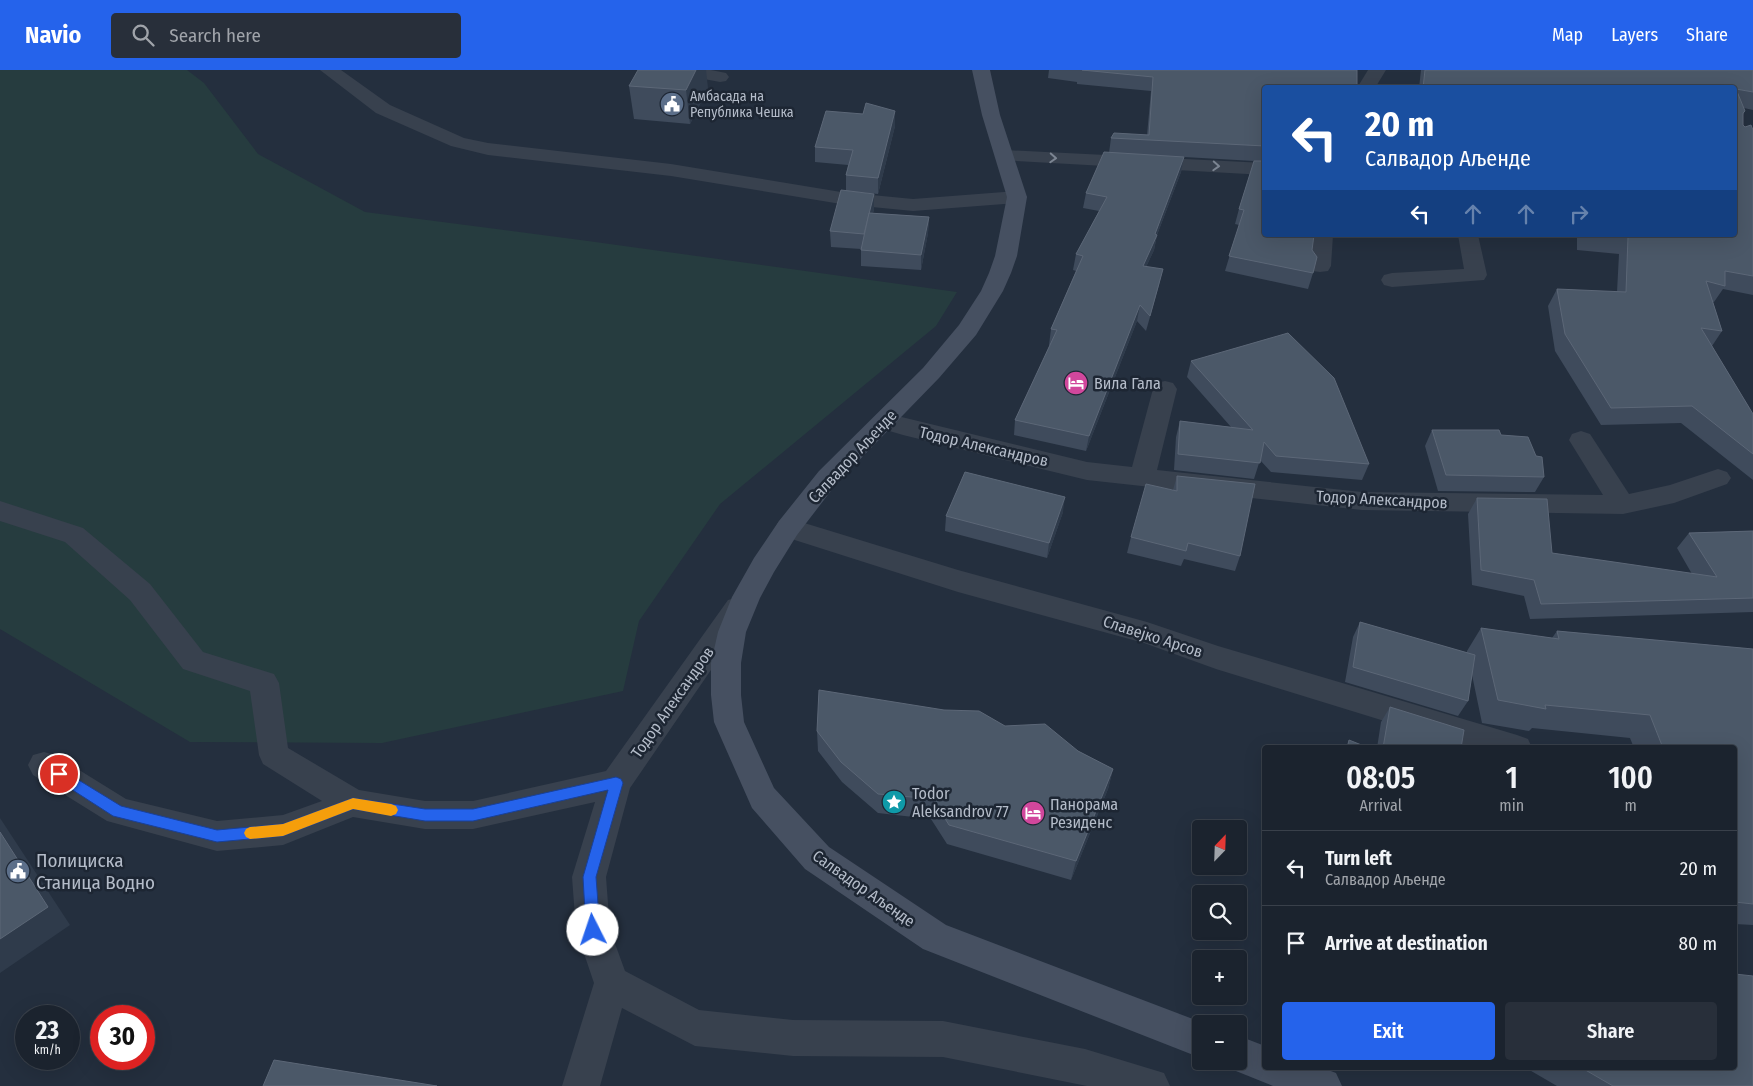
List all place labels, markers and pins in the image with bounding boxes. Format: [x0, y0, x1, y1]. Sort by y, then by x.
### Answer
place label: Амбасада на Република Чешка [690, 88, 794, 121]
public building icon: Амбасада на Република Чешка [659, 91, 685, 117]
hotel icon: Вила Гала [1063, 370, 1089, 396]
place label: Вила Гала [1094, 374, 1161, 393]
pin [38, 753, 80, 795]
place label: Todor Aleksandrov 77 [912, 784, 1009, 821]
place icon: Todor Aleksandrov 77 [881, 789, 907, 815]
place label: Панорама Резиденс [1050, 795, 1118, 832]
hotel icon: Панорама Резиденс [1020, 800, 1046, 826]
place label: Полициска Станица Водно [36, 849, 155, 894]
public building icon: Полициска Станица Водно [5, 858, 31, 884]

